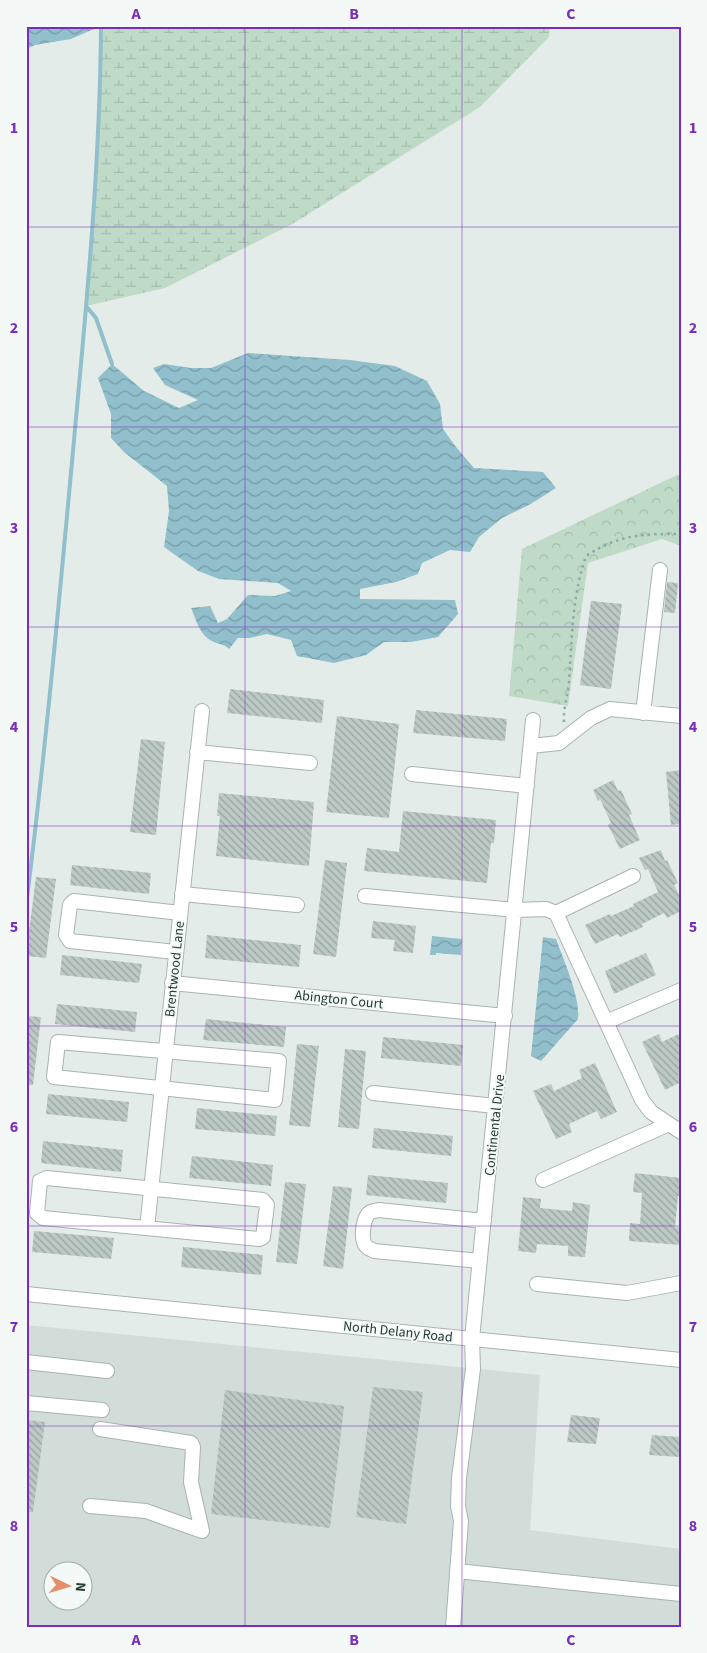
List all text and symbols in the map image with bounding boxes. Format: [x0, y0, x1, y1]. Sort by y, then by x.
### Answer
text: A [130, 3, 141, 25]
text: B [349, 3, 359, 25]
text: C [566, 3, 576, 25]
text: 1 [10, 117, 18, 139]
text: 1 [689, 117, 697, 139]
text: 2 [10, 317, 18, 339]
text: 2 [689, 317, 697, 339]
text: 3 [10, 517, 18, 539]
text: 3 [689, 517, 697, 539]
text: 4 [10, 716, 19, 738]
text: 4 [689, 716, 698, 738]
text: 5 [10, 916, 18, 938]
text: 5 [689, 916, 697, 938]
street label: Brentwood Lane [160, 920, 190, 1018]
street label: Abington Court [294, 985, 384, 1015]
street label: Continental Drive [480, 1073, 510, 1177]
text: 6 [10, 1116, 18, 1138]
text: 6 [689, 1116, 697, 1138]
text: 7 [10, 1316, 18, 1338]
street label: North Delany Road [342, 1316, 454, 1348]
text: 7 [689, 1316, 697, 1338]
text: 8 [10, 1515, 18, 1537]
text: 8 [689, 1515, 697, 1537]
north arrow [42, 1560, 92, 1610]
text: N [70, 1582, 90, 1593]
text: A [130, 1629, 141, 1651]
text: B [349, 1629, 359, 1651]
text: C [566, 1629, 576, 1651]

